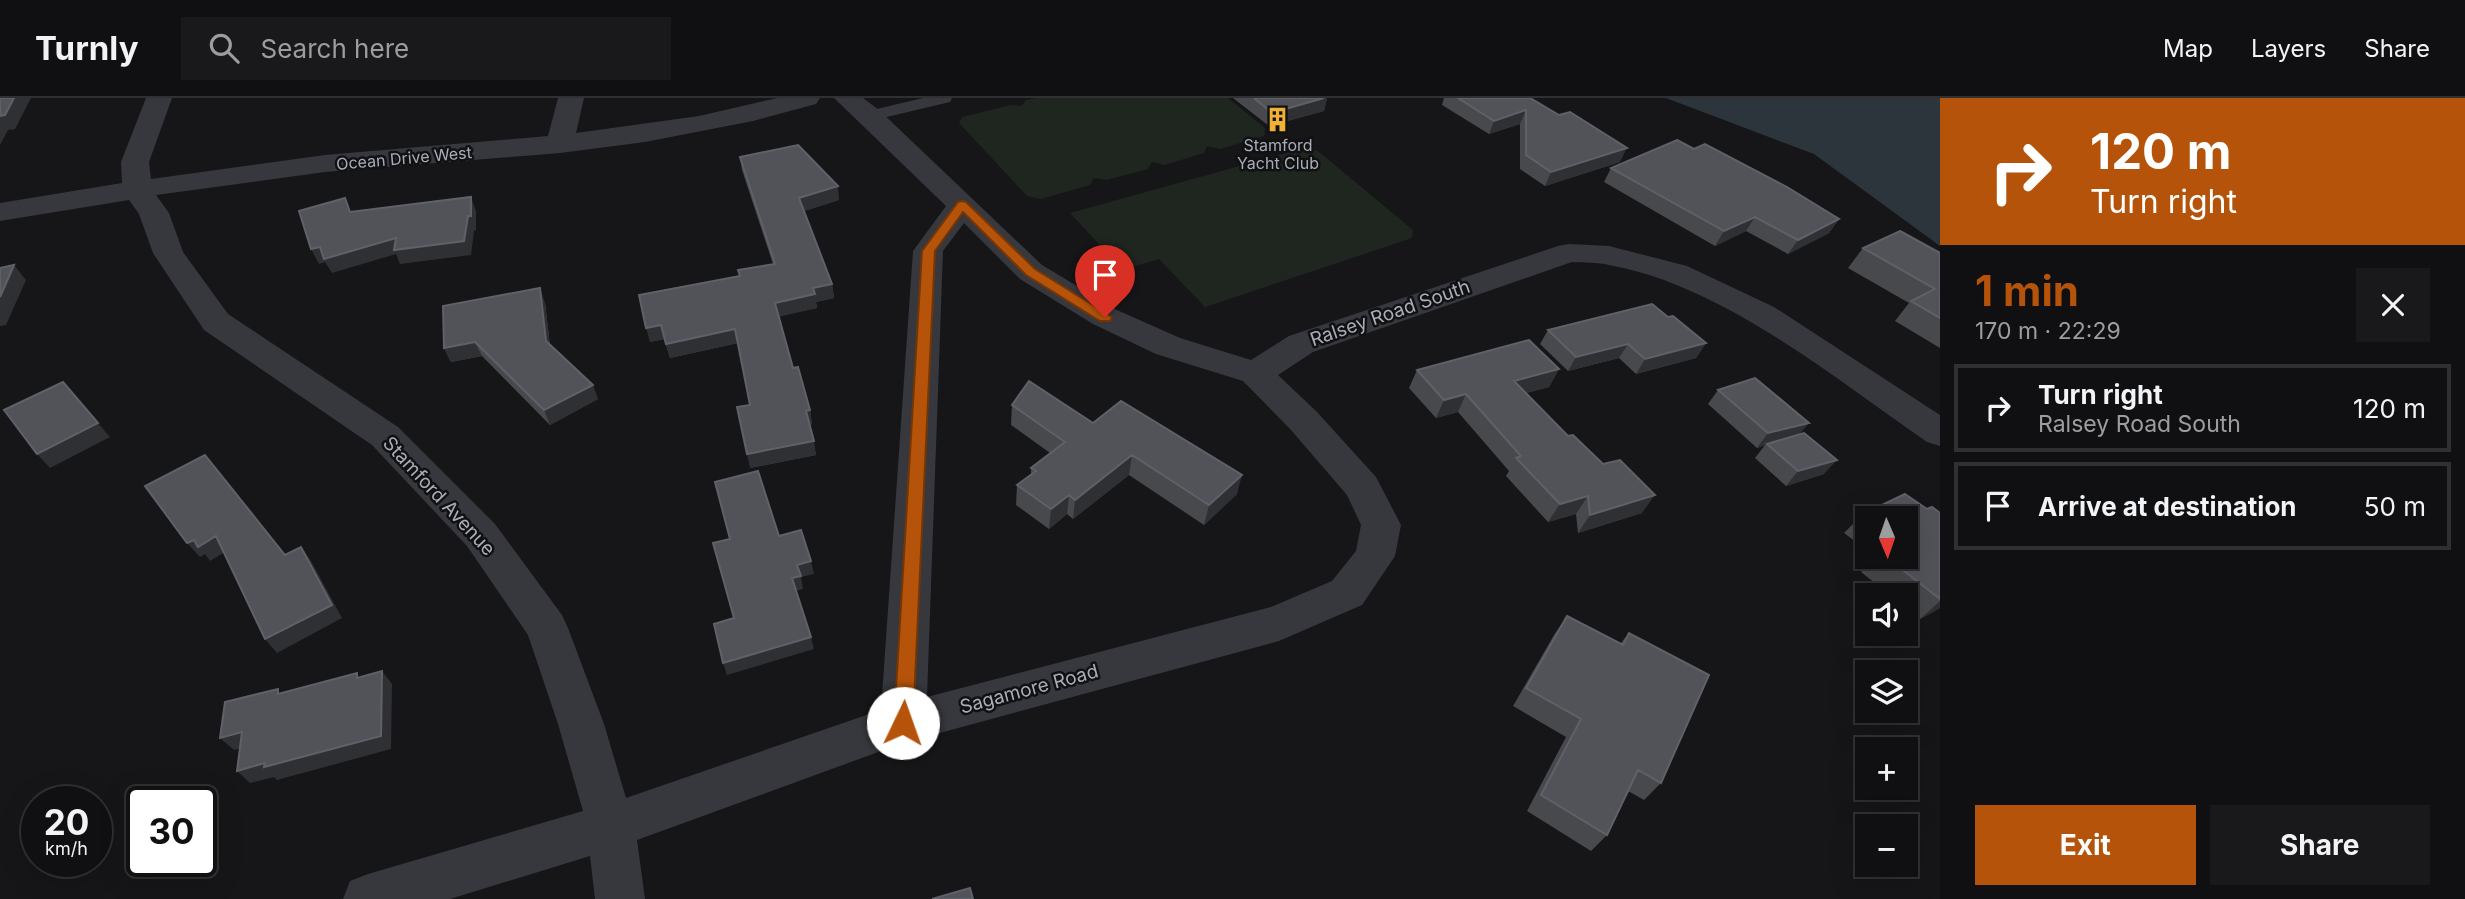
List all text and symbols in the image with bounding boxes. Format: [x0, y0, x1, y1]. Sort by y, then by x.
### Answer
search box [181, 17, 671, 80]
text: Turnly [35, 28, 139, 68]
icon: search [205, 29, 243, 67]
text: Search here [261, 33, 409, 64]
text: Map [2163, 34, 2213, 63]
text: Layers [2251, 34, 2326, 63]
text: Share [2364, 34, 2430, 63]
building icon: Stamford Yacht Club [1264, 105, 1292, 133]
text: 120 m [2090, 122, 2231, 181]
icon: right [1975, 126, 2066, 217]
place label: Stamford Yacht Club [1237, 135, 1319, 173]
street label: Ocean Drive West [335, 142, 473, 174]
text: Turn right [2090, 182, 2237, 221]
pin [1075, 245, 1135, 317]
icon: arrive [1086, 256, 1124, 294]
text: 1 min [1975, 265, 2079, 316]
button: close [2356, 268, 2430, 342]
street label: Ralsey Road South [1307, 275, 1473, 351]
text: 170 m · 22:29 [1975, 317, 2121, 345]
text: Turn right [2038, 379, 2163, 410]
icon: right [1979, 389, 2017, 427]
text: 120 m [2353, 393, 2426, 424]
text: Ralsey Road South [2038, 410, 2241, 438]
street label: Stamford Avenue [378, 432, 500, 560]
icon: arrive [1979, 487, 2017, 525]
text: Arrive at destination [2038, 491, 2297, 522]
text: 50 m [2364, 491, 2426, 522]
north arrow [1855, 506, 1918, 569]
map controls [1855, 506, 1918, 877]
button: sound [1855, 583, 1918, 646]
street label: Sagamore Road [957, 659, 1101, 719]
button: layers [1855, 660, 1918, 723]
position arrow [866, 686, 940, 760]
button: + [1855, 737, 1918, 800]
speed limit sign: 30 [126, 786, 217, 877]
text: 20 [44, 801, 89, 843]
button: Exit [1975, 805, 2196, 885]
button: Share [2210, 805, 2430, 885]
button: − [1855, 814, 1918, 877]
text: km/h [45, 838, 88, 859]

